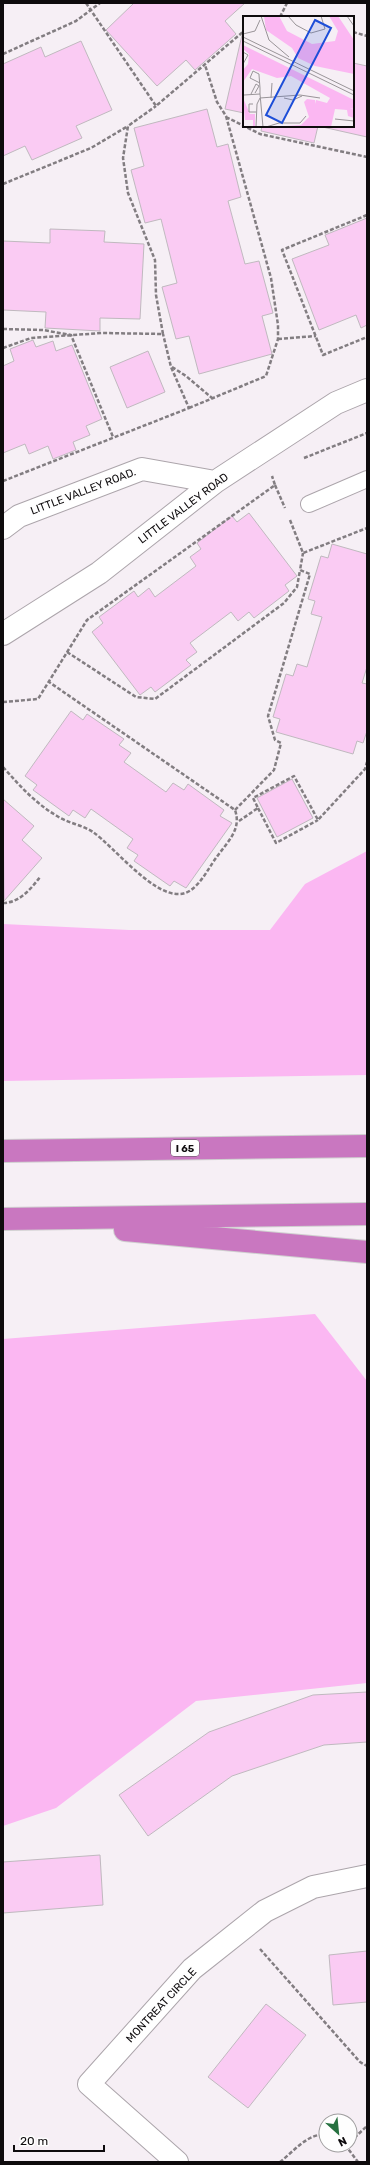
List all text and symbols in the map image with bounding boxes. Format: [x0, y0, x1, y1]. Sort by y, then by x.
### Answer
inset map [243, 16, 354, 127]
street label: LITTLE VALLEY ROAD. [29, 465, 138, 518]
street label: LITTLE VALLEY ROAD [136, 470, 231, 546]
road number: I 65 [171, 1140, 199, 1156]
street label: MONTREAT CIRCLE [123, 1965, 199, 2045]
north arrow [318, 2113, 358, 2153]
scale bar [14, 2127, 104, 2153]
text: 20 m [20, 2134, 48, 2148]
text: N [336, 2134, 349, 2149]

